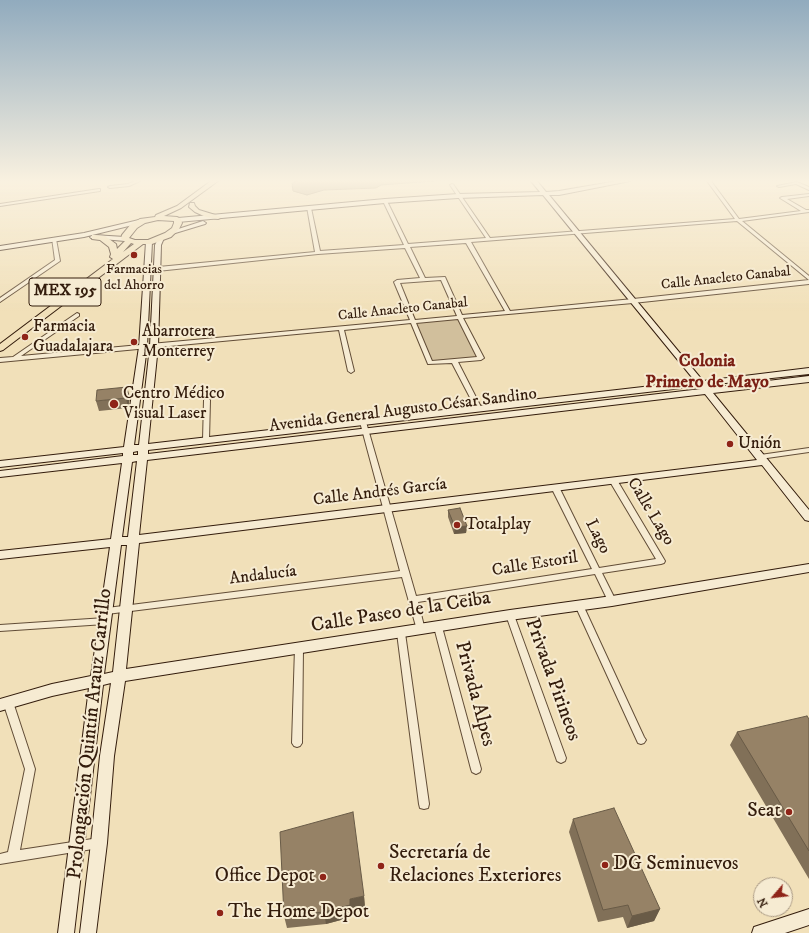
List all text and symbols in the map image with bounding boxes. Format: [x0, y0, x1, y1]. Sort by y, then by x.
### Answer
marker: Farmacias del Ahorro [129, 250, 139, 260]
place label: Farmacias del Ahorro [104, 262, 164, 294]
street label: Calle Anacleto Canabal [660, 264, 792, 294]
road number: MEX 195 [29, 278, 101, 306]
street label: Calle Anacleto Canabal [337, 295, 469, 325]
place label: Farmacia Guadalajara [33, 317, 113, 357]
place label: Abarrotera Monterrey [142, 322, 215, 362]
marker: Farmacia Guadalajara [20, 332, 30, 342]
marker: Abarrotera Monterrey [129, 337, 139, 347]
district label: Colonia Primero de Mayo [645, 351, 769, 394]
place label: Centro Médico Visual Laser [123, 384, 225, 424]
street label: Avenida General Augusto César Sandino [268, 384, 538, 438]
marker: Centro Médico Visual Laser [108, 398, 120, 410]
place label: Unión [738, 434, 781, 454]
marker: Unión [725, 439, 735, 449]
street label: Calle Lago [622, 474, 678, 550]
street label: Calle Andrés García [312, 475, 448, 511]
place label: Totalplay [465, 515, 531, 535]
street label: Lago [580, 516, 614, 558]
marker: Totalplay [452, 520, 462, 530]
street label: Calle Estoril [491, 548, 579, 582]
street label: Andalucía [228, 562, 298, 590]
street label: Prolongación Quintín Arauz Carrillo [64, 587, 118, 881]
street label: Calle Paseo de la Ceiba [310, 587, 492, 639]
street label: Privada Pirineos [519, 615, 585, 745]
street label: Privada Alpes [448, 639, 500, 749]
place label: Seat [747, 800, 781, 824]
marker: Seat [784, 807, 794, 817]
place label: Secretaría de Relaciones Exteriores [389, 842, 561, 889]
place label: DG Seminuevos [613, 853, 739, 877]
marker: DG Seminuevos [600, 860, 610, 870]
marker: Secretaría de Relaciones Exteriores [376, 861, 386, 871]
place label: Office Depot [215, 865, 315, 889]
marker: Office Depot [318, 872, 328, 882]
north arrow [753, 877, 793, 917]
text: N [755, 895, 772, 909]
place label: The Home Depot [228, 901, 369, 925]
marker: The Home Depot [215, 908, 225, 918]

